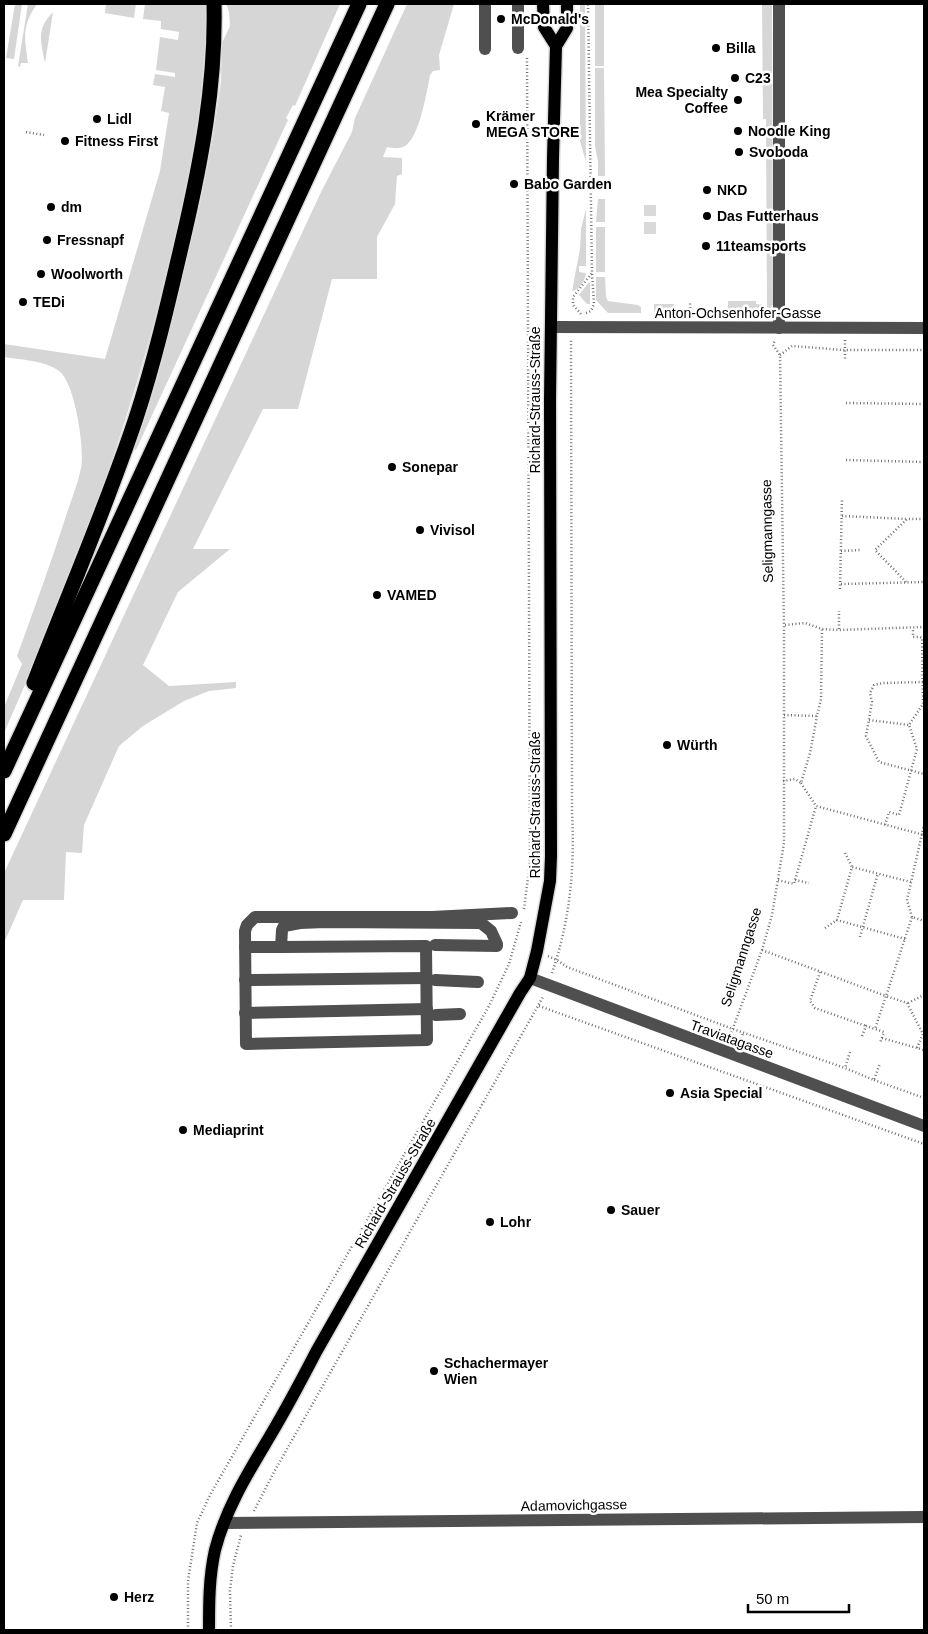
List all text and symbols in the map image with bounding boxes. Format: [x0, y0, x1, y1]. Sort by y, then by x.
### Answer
place label: McDonald's [511, 11, 589, 27]
marker: McDonald's [495, 13, 507, 25]
place label: Billa [726, 40, 756, 56]
marker: Billa [710, 42, 722, 54]
place label: C23 [745, 70, 771, 86]
marker: C23 [729, 72, 741, 84]
place label: Mea Specialty Coffee [635, 84, 728, 116]
marker: Mea Specialty Coffee [732, 94, 744, 106]
place label: Krämer MEGA STORE [486, 108, 579, 140]
place label: Lidl [107, 111, 132, 127]
marker: Lidl [91, 113, 103, 125]
marker: Krämer MEGA STORE [470, 118, 482, 130]
place label: Noodle King [748, 123, 830, 139]
marker: Noodle King [732, 125, 744, 137]
place label: Fitness First [75, 133, 159, 149]
marker: Fitness First [59, 135, 71, 147]
place label: Svoboda [749, 144, 808, 160]
marker: Svoboda [733, 146, 745, 158]
place label: Babo Garden [524, 176, 612, 192]
marker: Babo Garden [508, 178, 520, 190]
place label: NKD [717, 182, 747, 198]
marker: NKD [701, 184, 713, 196]
place label: dm [61, 199, 82, 215]
marker: dm [45, 201, 57, 213]
place label: Das Futterhaus [717, 208, 819, 224]
marker: Das Futterhaus [701, 210, 713, 222]
place label: Fressnapf [57, 232, 124, 248]
marker: Fressnapf [41, 234, 53, 246]
place label: 11teamsports [716, 238, 806, 254]
marker: 11teamsports [700, 240, 712, 252]
place label: Woolworth [51, 266, 123, 282]
marker: Woolworth [35, 268, 47, 280]
place label: TEDi [33, 294, 65, 310]
marker: TEDi [17, 296, 29, 308]
street label: Anton-Ochsenhofer-Gasse [655, 305, 821, 321]
street label: Richard-Strauss-Straße [527, 326, 543, 474]
place label: Sonepar [402, 459, 459, 475]
marker: Sonepar [386, 461, 398, 473]
street label: Seligmanngasse [758, 479, 776, 583]
place label: Vivisol [430, 522, 475, 538]
marker: Vivisol [414, 524, 426, 536]
place label: VAMED [387, 587, 437, 603]
marker: VAMED [371, 589, 383, 601]
street label: Richard-Strauss-Straße [527, 731, 543, 879]
place label: Würth [677, 737, 717, 753]
marker: Würth [661, 739, 673, 751]
street label: Seligmanngasse [717, 905, 765, 1009]
street label: Traviatagasse [688, 1017, 776, 1062]
place label: Asia Special [680, 1085, 763, 1101]
marker: Asia Special [664, 1087, 676, 1099]
street label: Richard-Strauss-Straße [351, 1115, 439, 1251]
place label: Mediaprint [193, 1122, 264, 1138]
marker: Mediaprint [177, 1124, 189, 1136]
place label: Sauer [621, 1202, 660, 1218]
marker: Sauer [605, 1204, 617, 1216]
place label: Lohr [500, 1214, 532, 1230]
marker: Lohr [484, 1216, 496, 1228]
place label: Schachermayer Wien [444, 1355, 549, 1387]
marker: Schachermayer Wien [428, 1365, 440, 1377]
street label: Adamovichgasse [521, 1496, 628, 1514]
scale bar [748, 1582, 849, 1614]
place label: Herz [124, 1589, 154, 1605]
text: 50 m [756, 1590, 789, 1607]
marker: Herz [108, 1591, 120, 1603]

